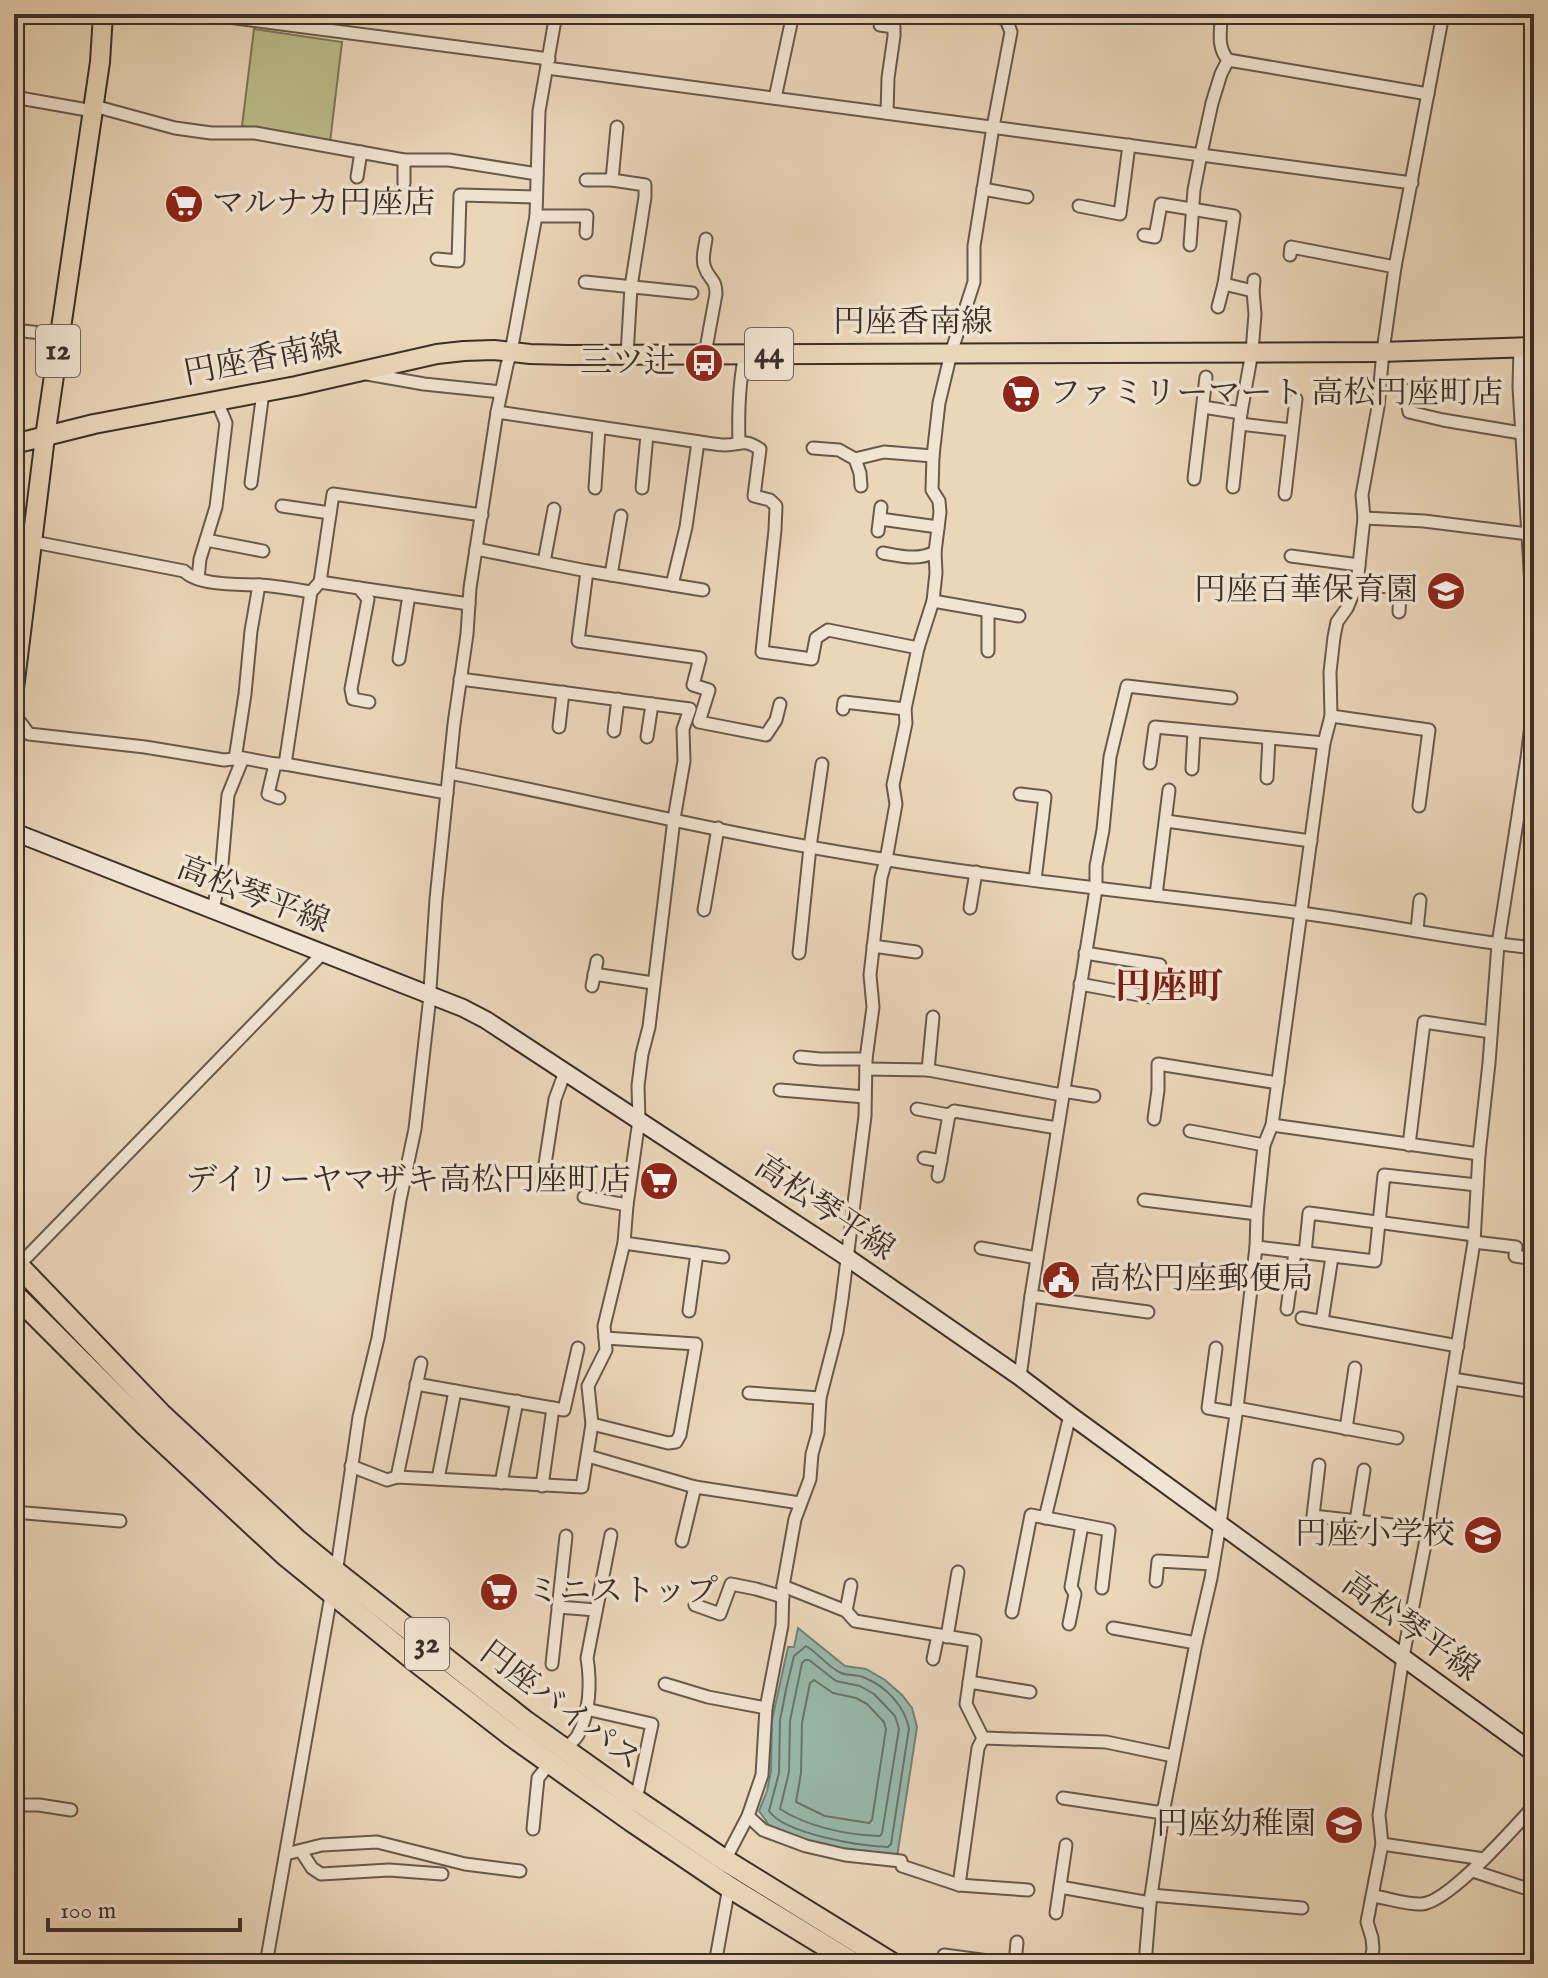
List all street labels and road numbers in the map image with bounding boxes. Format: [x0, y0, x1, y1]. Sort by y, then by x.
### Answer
street label: 円座香南線 [833, 303, 993, 344]
road number: 12 [36, 325, 80, 377]
street label: 円座香南線 [181, 325, 345, 395]
road number: 44 [745, 328, 793, 380]
street label: 高松琴平線 [171, 848, 335, 944]
street label: 高松琴平線 [746, 1147, 902, 1271]
street label: 高松琴平線 [1333, 1564, 1487, 1692]
road number: 32 [405, 1618, 449, 1670]
street label: 円座バイパス [471, 1633, 649, 1781]

